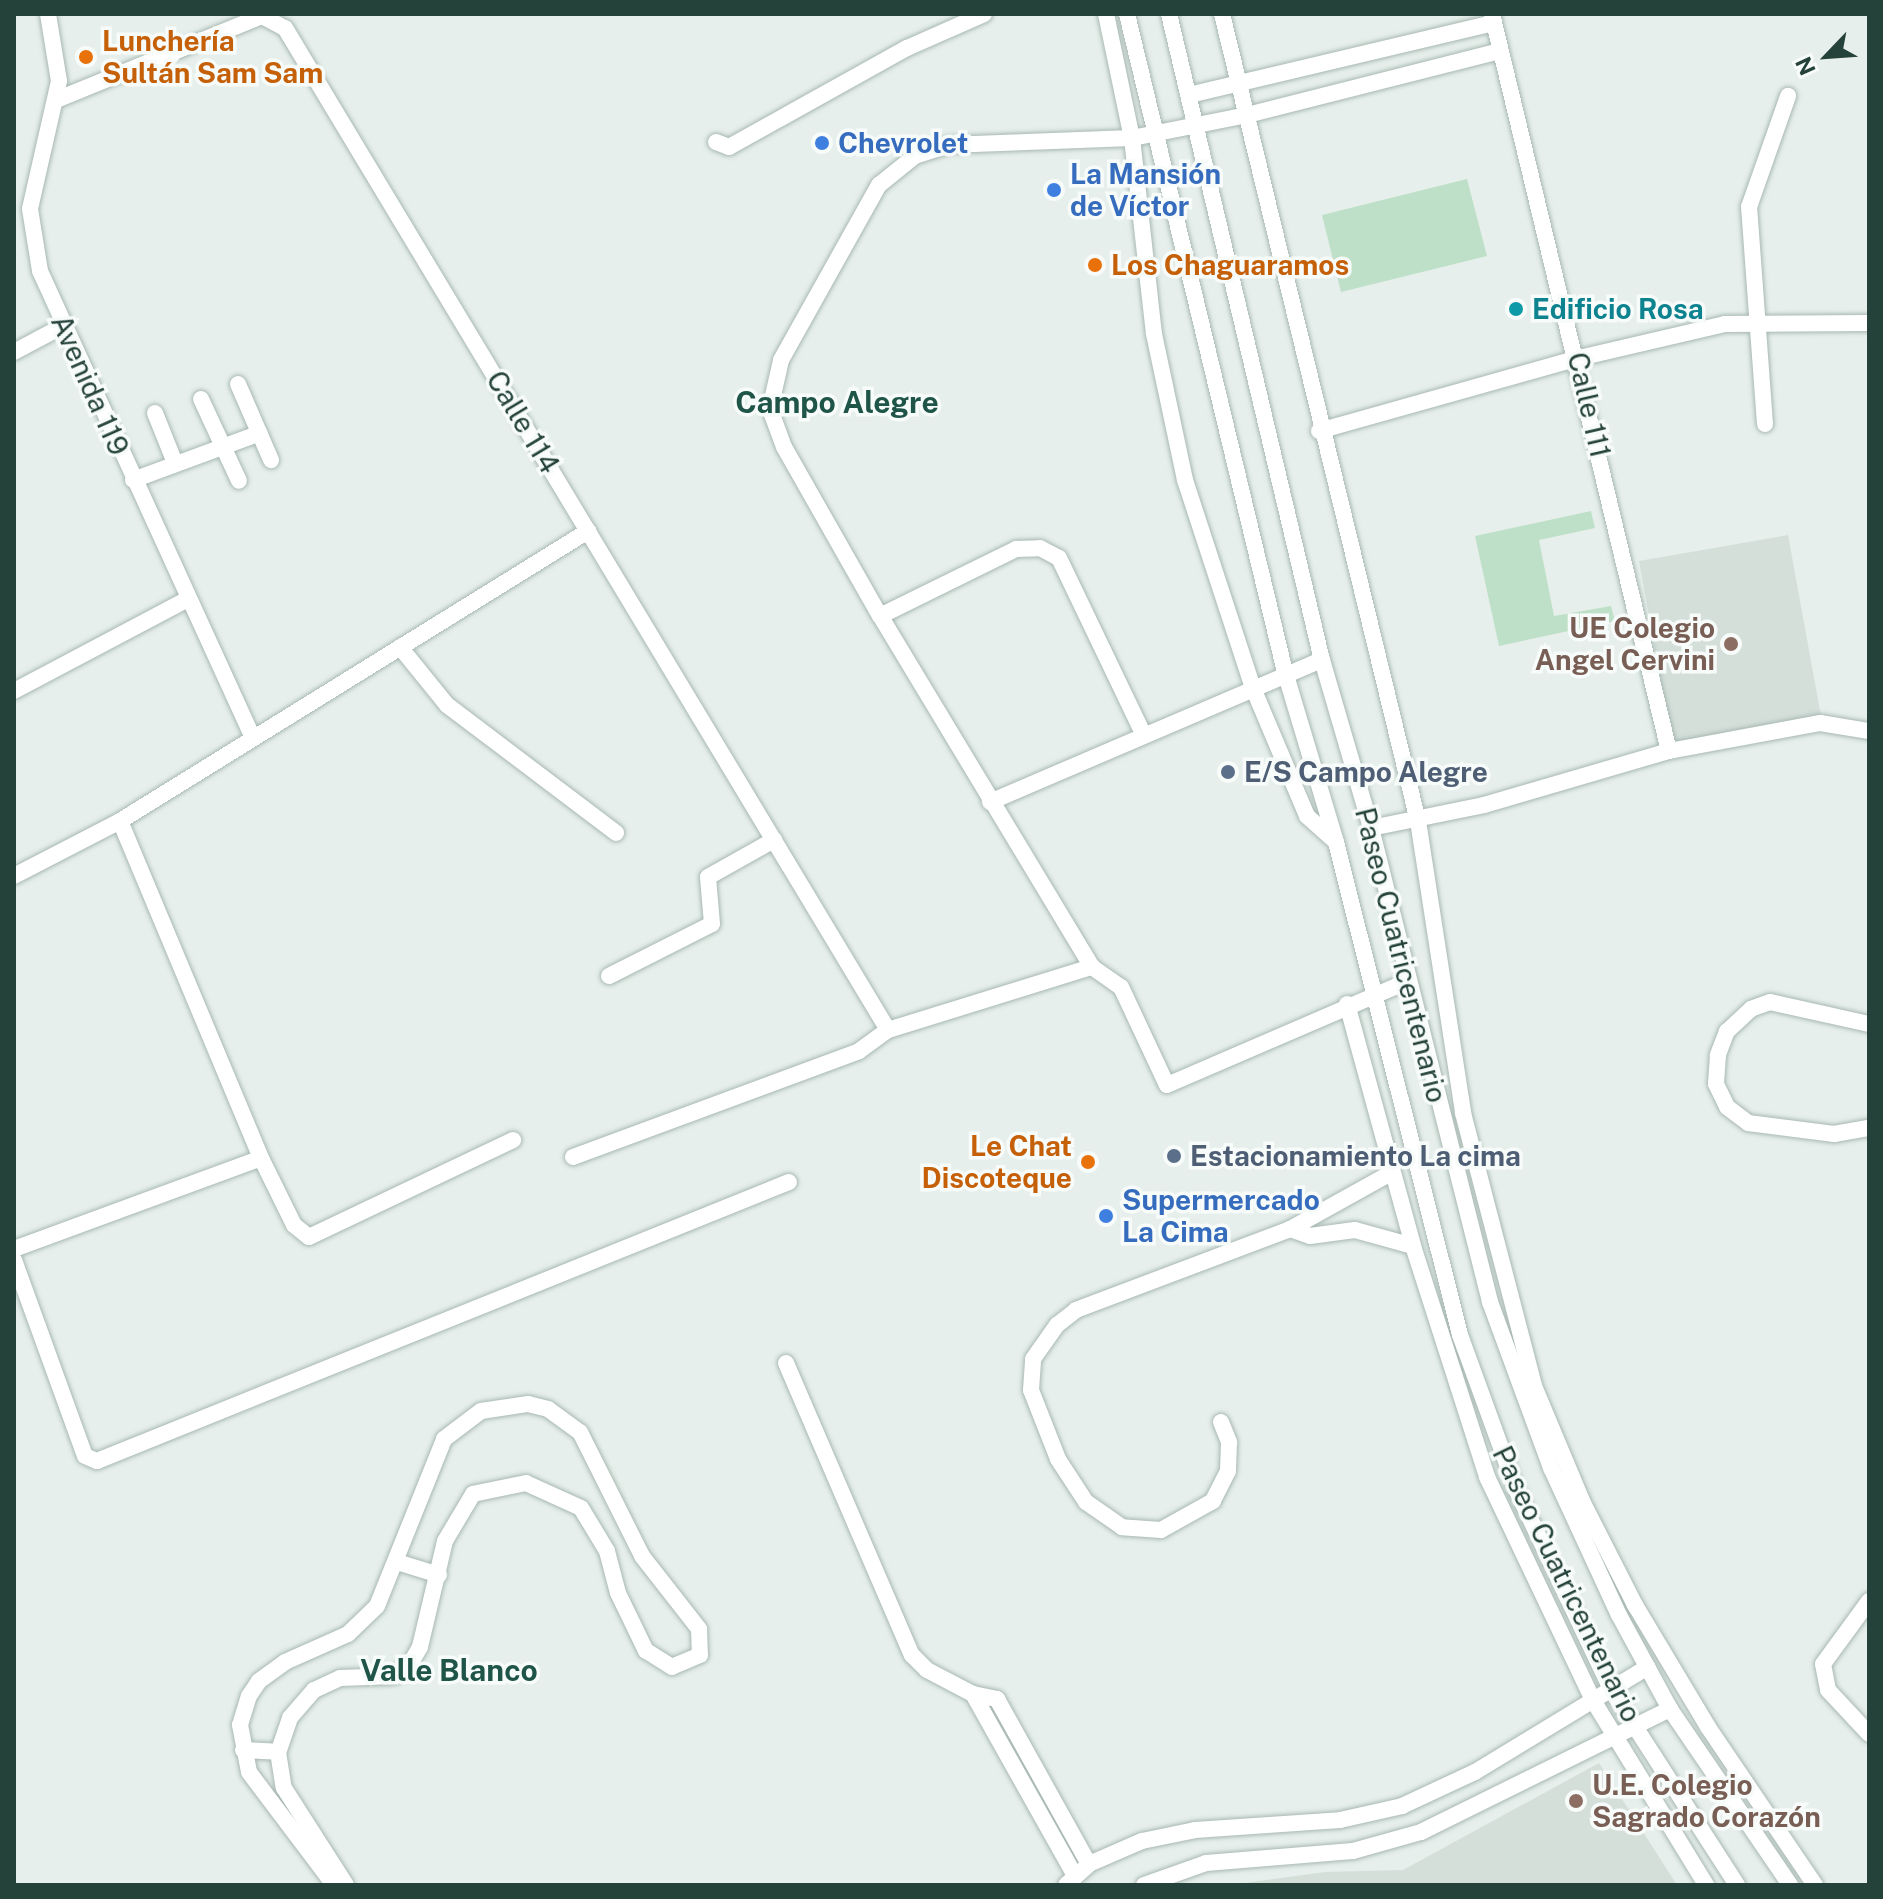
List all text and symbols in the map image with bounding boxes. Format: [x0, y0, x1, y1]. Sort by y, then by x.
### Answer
north arrow [1787, 16, 1867, 96]
place label: Lunchería Sultán Sam Sam [102, 24, 323, 90]
marker: Lunchería Sultán Sam Sam [77, 48, 95, 66]
text: N [1790, 53, 1821, 79]
place label: Chevrolet [838, 126, 968, 160]
marker: Chevrolet [813, 134, 831, 152]
place label: La Mansión de Víctor [1070, 157, 1221, 223]
marker: La Mansión de Víctor [1045, 181, 1063, 199]
place label: Los Chaguaramos [1111, 248, 1349, 282]
marker: Los Chaguaramos [1086, 256, 1104, 274]
place label: Edificio Rosa [1532, 292, 1704, 326]
marker: Edificio Rosa [1507, 300, 1525, 318]
street label: Avenida 119 [44, 310, 136, 460]
street label: Calle 111 [1561, 349, 1617, 461]
street label: Calle 114 [479, 365, 567, 479]
district label: Campo Alegre [735, 384, 939, 420]
place label: UE Colegio Angel Cervini [1535, 611, 1715, 677]
marker: UE Colegio Angel Cervini [1722, 635, 1740, 653]
place label: E/S Campo Alegre [1244, 755, 1488, 789]
marker: E/S Campo Alegre [1219, 763, 1237, 781]
street label: Paseo Cuatricentenario [1348, 804, 1454, 1106]
place label: Le Chat Discoteque [922, 1129, 1072, 1195]
place label: Estacionamiento La cima [1190, 1139, 1521, 1173]
marker: Estacionamiento La cima [1165, 1147, 1183, 1165]
marker: Le Chat Discoteque [1079, 1153, 1097, 1171]
place label: Supermercado La Cima [1122, 1183, 1320, 1249]
marker: Supermercado La Cima [1097, 1207, 1115, 1225]
street label: Paseo Cuatricentenario [1485, 1440, 1649, 1728]
district label: Valle Blanco [360, 1652, 538, 1688]
place label: U.E. Colegio Sagrado Corazón [1592, 1768, 1821, 1834]
marker: U.E. Colegio Sagrado Corazón [1567, 1792, 1585, 1810]

